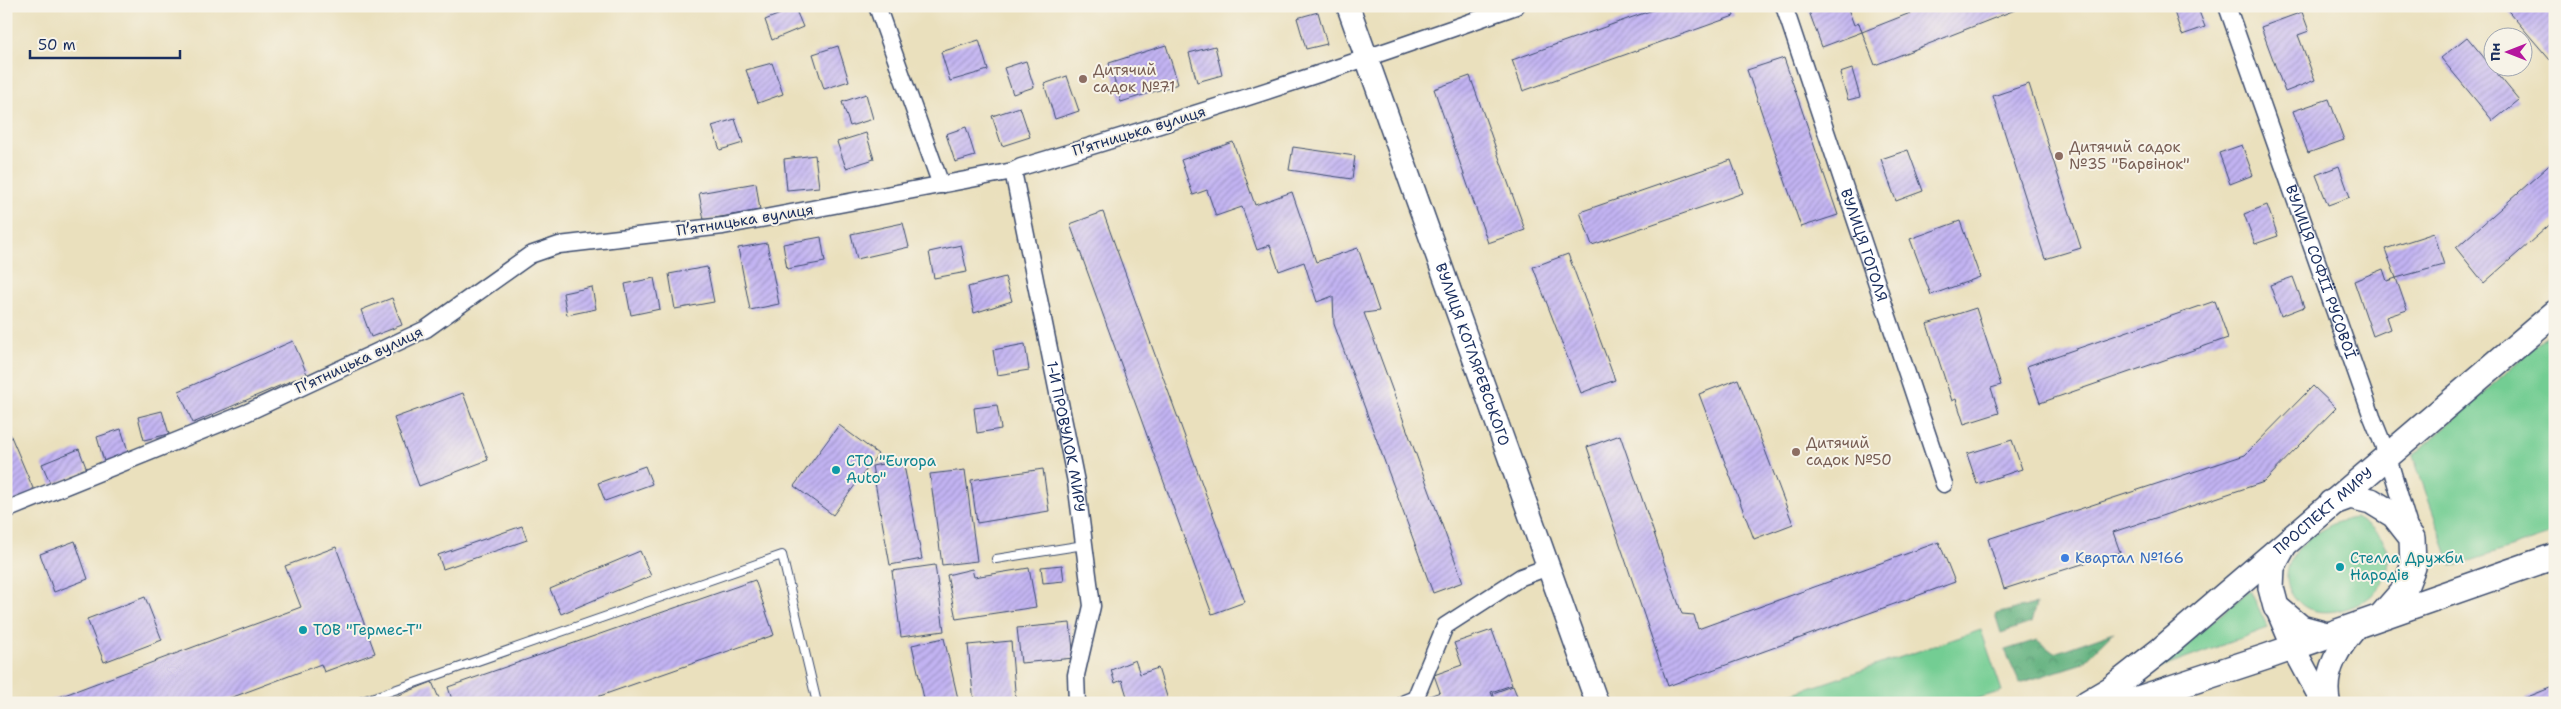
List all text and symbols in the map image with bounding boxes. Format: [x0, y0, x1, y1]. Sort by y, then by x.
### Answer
scale bar [30, 28, 180, 60]
north arrow [2484, 28, 2534, 78]
text: 50 m [38, 35, 76, 55]
text: Пн [2486, 43, 2504, 61]
place label: Дитячий садок №71 [1093, 60, 1175, 97]
marker: Дитячий садок №71 [1077, 73, 1089, 85]
street label: Пʼятницька вулиця [1070, 101, 1208, 161]
place label: Дитячий садок №35 "Барвінок" [2069, 137, 2190, 174]
marker: Дитячий садок №35 "Барвінок" [2053, 150, 2065, 162]
street label: ВУЛИЦЯ СОФІЇ РУСОВОЇ [2281, 182, 2361, 362]
street label: ВУЛИЦЯ ГОГОЛЯ [1836, 186, 1892, 304]
street label: Пʼятницька вулиця [675, 199, 815, 241]
street label: ВУЛИЦЯ КОТЛЯРЕВСЬКОГО [1431, 260, 1514, 449]
street label: Пʼятницька вулиця [292, 322, 426, 398]
street label: 1-Й ПРОВУЛОК МИРУ [1042, 359, 1090, 514]
place label: Дитячий садок №50 [1806, 433, 1892, 470]
marker: Дитячий садок №50 [1790, 446, 1802, 458]
place label: СТО "Europa Auto" [846, 451, 937, 488]
street label: ПРОСПЕКТ МИРУ [2270, 463, 2377, 559]
marker: СТО "Europa Auto" [830, 464, 842, 476]
place label: Квартал №166 [2075, 548, 2184, 568]
place label: Стелла Дружби Народiв [2350, 548, 2464, 585]
marker: Квартал №166 [2059, 552, 2071, 564]
marker: Стелла Дружби Народiв [2334, 561, 2346, 573]
place label: ТОВ "Гермес-Т" [313, 620, 422, 640]
marker: ТОВ "Гермес-Т" [297, 624, 309, 636]

